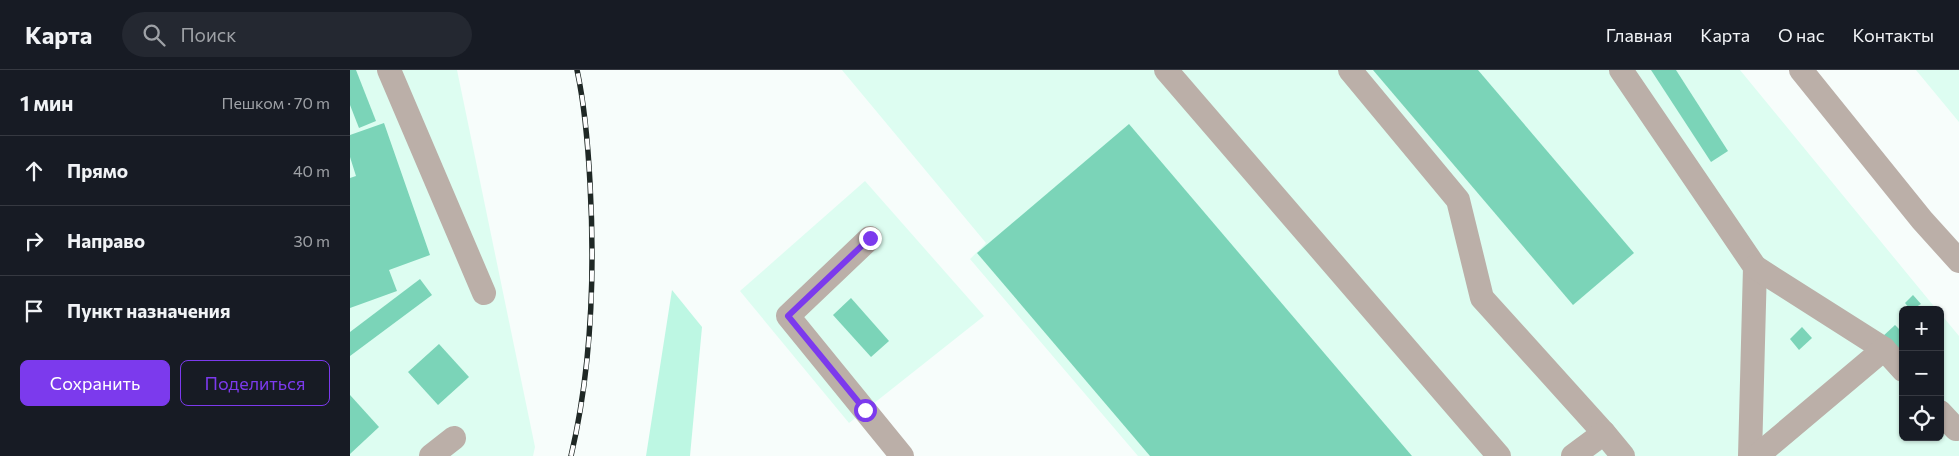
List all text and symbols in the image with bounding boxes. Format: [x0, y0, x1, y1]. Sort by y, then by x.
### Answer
search box [122, 12, 472, 57]
text: Карта [25, 20, 92, 49]
icon: search [140, 21, 168, 49]
text: Поиск [180, 23, 236, 46]
text: Главная [1606, 24, 1672, 46]
text: Карта [1700, 24, 1750, 46]
text: О нас [1778, 24, 1825, 46]
text: Контакты [1853, 24, 1934, 46]
text: 1 мин [20, 90, 73, 115]
text: Пешком · 70 m [221, 93, 330, 112]
icon: ahead [20, 157, 48, 185]
text: Прямо [67, 159, 128, 182]
text: 40 m [293, 161, 330, 180]
icon: right [20, 227, 48, 255]
route end [859, 227, 882, 250]
text: Направо [67, 229, 145, 252]
text: 30 m [293, 231, 330, 250]
icon: arrive [20, 297, 48, 325]
text: Пункт назначения [67, 299, 230, 322]
map controls [1899, 306, 1944, 441]
button: + [1899, 306, 1944, 351]
button: − [1899, 351, 1944, 396]
button: Сохранить [20, 360, 170, 406]
button: Поделиться [180, 360, 330, 406]
button: locate [1899, 396, 1944, 441]
route start [854, 399, 877, 422]

